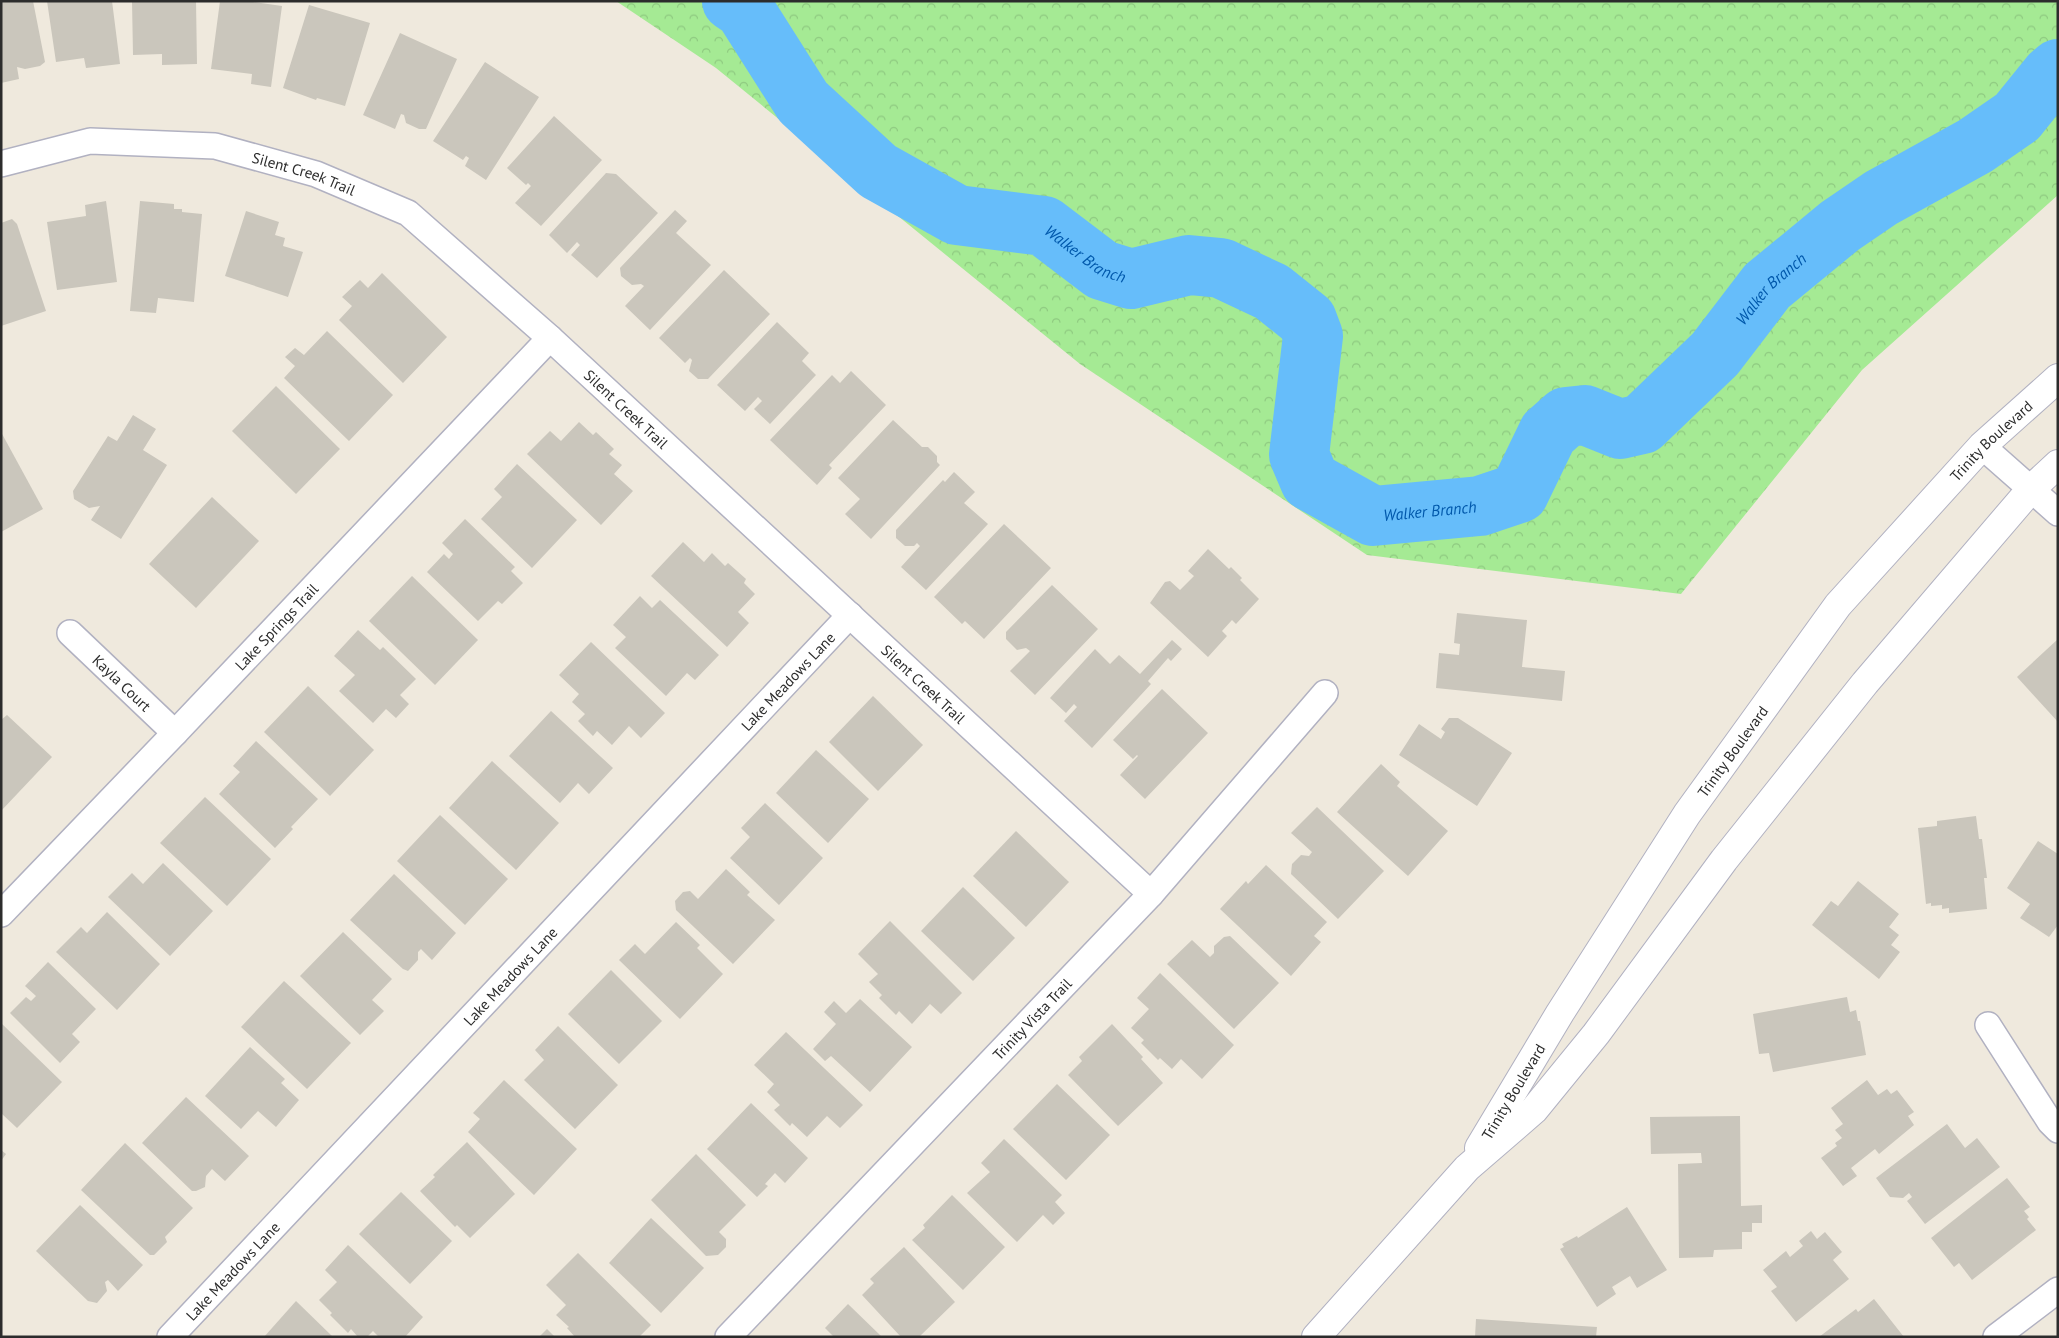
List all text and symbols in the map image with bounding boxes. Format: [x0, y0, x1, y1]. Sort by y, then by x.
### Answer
street label: Silent Creek Trail [250, 147, 359, 199]
water label: Walker Branch [1041, 220, 1128, 287]
water label: Walker Branch [1731, 248, 1810, 329]
street label: Silent Creek Trail [580, 365, 673, 453]
street label: Trinity Boulevard [1945, 396, 2036, 485]
water label: Walker Branch [1382, 496, 1477, 525]
street label: Lake Springs Trail [230, 579, 322, 674]
street label: Lake Meadows Lane [737, 628, 839, 734]
street label: Silent Creek Trail [878, 640, 970, 728]
street label: Kayla Court [89, 650, 155, 715]
street label: Trinity Boulevard [1693, 702, 1772, 801]
street label: Lake Meadows Lane [459, 923, 561, 1029]
street label: Trinity Vista Trail [988, 973, 1076, 1064]
street label: Trinity Boulevard [1477, 1040, 1549, 1143]
street label: Lake Meadows Lane [181, 1217, 283, 1324]

